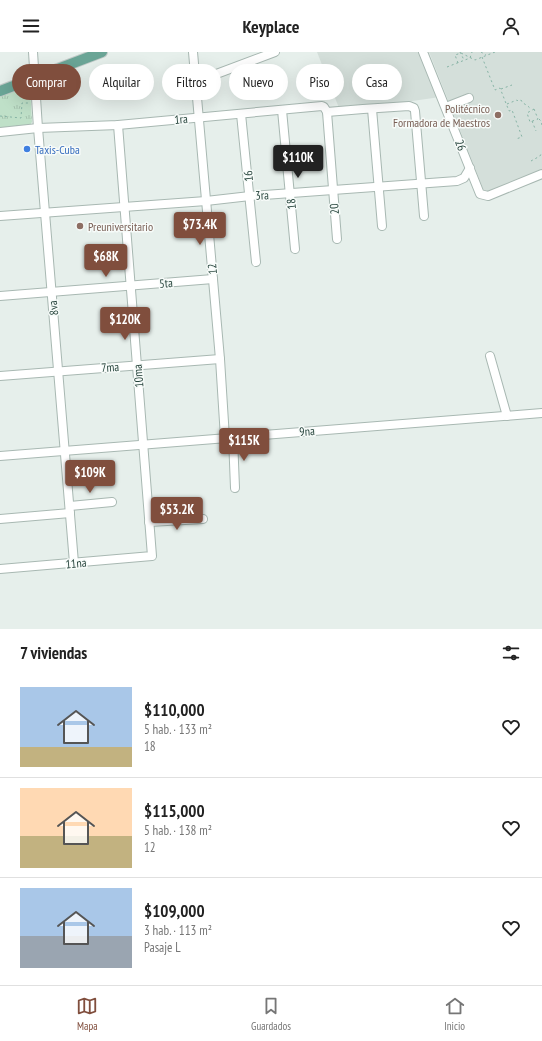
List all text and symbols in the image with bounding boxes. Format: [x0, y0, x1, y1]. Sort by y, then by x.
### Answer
icon: menu [20, 15, 42, 37]
text: Keyplace [243, 15, 299, 38]
icon: person [500, 15, 522, 37]
chip: Comprar [12, 64, 81, 100]
chip: Alquilar [89, 64, 154, 100]
chip: Filtros [162, 64, 221, 100]
chip: Nuevo [229, 64, 288, 100]
chip: Piso [296, 64, 344, 100]
chip: Casa [352, 64, 402, 100]
place label: Politécnico Formadora de Maestros [393, 101, 490, 130]
marker: Politécnico Formadora de Maestros [493, 110, 503, 120]
street label: 1ra [174, 111, 189, 127]
street label: 26 [452, 137, 470, 153]
place label: Taxis-Cuba [35, 142, 80, 157]
marker: Taxis-Cuba [22, 144, 32, 154]
pin: $110K [270, 145, 326, 179]
text: $110K [282, 149, 314, 166]
street label: 16 [240, 170, 256, 182]
street label: 3ra [255, 187, 269, 203]
street label: 18 [283, 198, 299, 210]
street label: 20 [326, 203, 342, 215]
pin: $73.4K [167, 212, 233, 246]
text: $73.4K [183, 216, 217, 233]
place label: Preuniversitario [88, 219, 153, 234]
marker: Preuniversitario [75, 221, 85, 231]
pin: $68K [82, 244, 130, 278]
text: $68K [93, 248, 119, 265]
street label: 12 [204, 263, 220, 275]
street label: 5ta [159, 275, 173, 291]
street label: 8va [45, 300, 61, 316]
pin: $120K [97, 307, 153, 341]
text: $120K [109, 311, 141, 328]
street label: 7ma [101, 359, 120, 375]
street label: 10ma [129, 363, 146, 388]
street label: 9na [299, 423, 315, 439]
pin: $115K [216, 428, 272, 462]
text: $115K [228, 432, 260, 449]
pin: $109K [62, 460, 118, 494]
text: $109K [74, 464, 106, 481]
pin: $53.2K [144, 497, 210, 531]
text: $53.2K [160, 501, 194, 518]
street label: 11na [65, 555, 87, 571]
text: 7 viviendas [20, 642, 87, 664]
icon: filters [500, 642, 522, 664]
text: $110,000 [144, 699, 205, 721]
icon: home [52, 703, 100, 751]
icon: heart [500, 716, 522, 738]
text: 5 hab. · 133 m² [144, 721, 212, 738]
text: 18 [144, 738, 156, 755]
text: $115,000 [144, 800, 205, 822]
icon: home [52, 804, 100, 852]
icon: heart [500, 817, 522, 839]
text: 5 hab. · 138 m² [144, 822, 212, 839]
text: 12 [144, 839, 156, 856]
text: $109,000 [144, 900, 205, 922]
icon: home [52, 904, 100, 952]
icon: heart [500, 917, 522, 939]
text: 3 hab. · 113 m² [144, 922, 212, 939]
text: Pasaje L [144, 939, 181, 956]
tab: Mapa [76, 995, 98, 1033]
tab: Guardados [251, 995, 291, 1033]
tab: Inicio [444, 995, 466, 1033]

